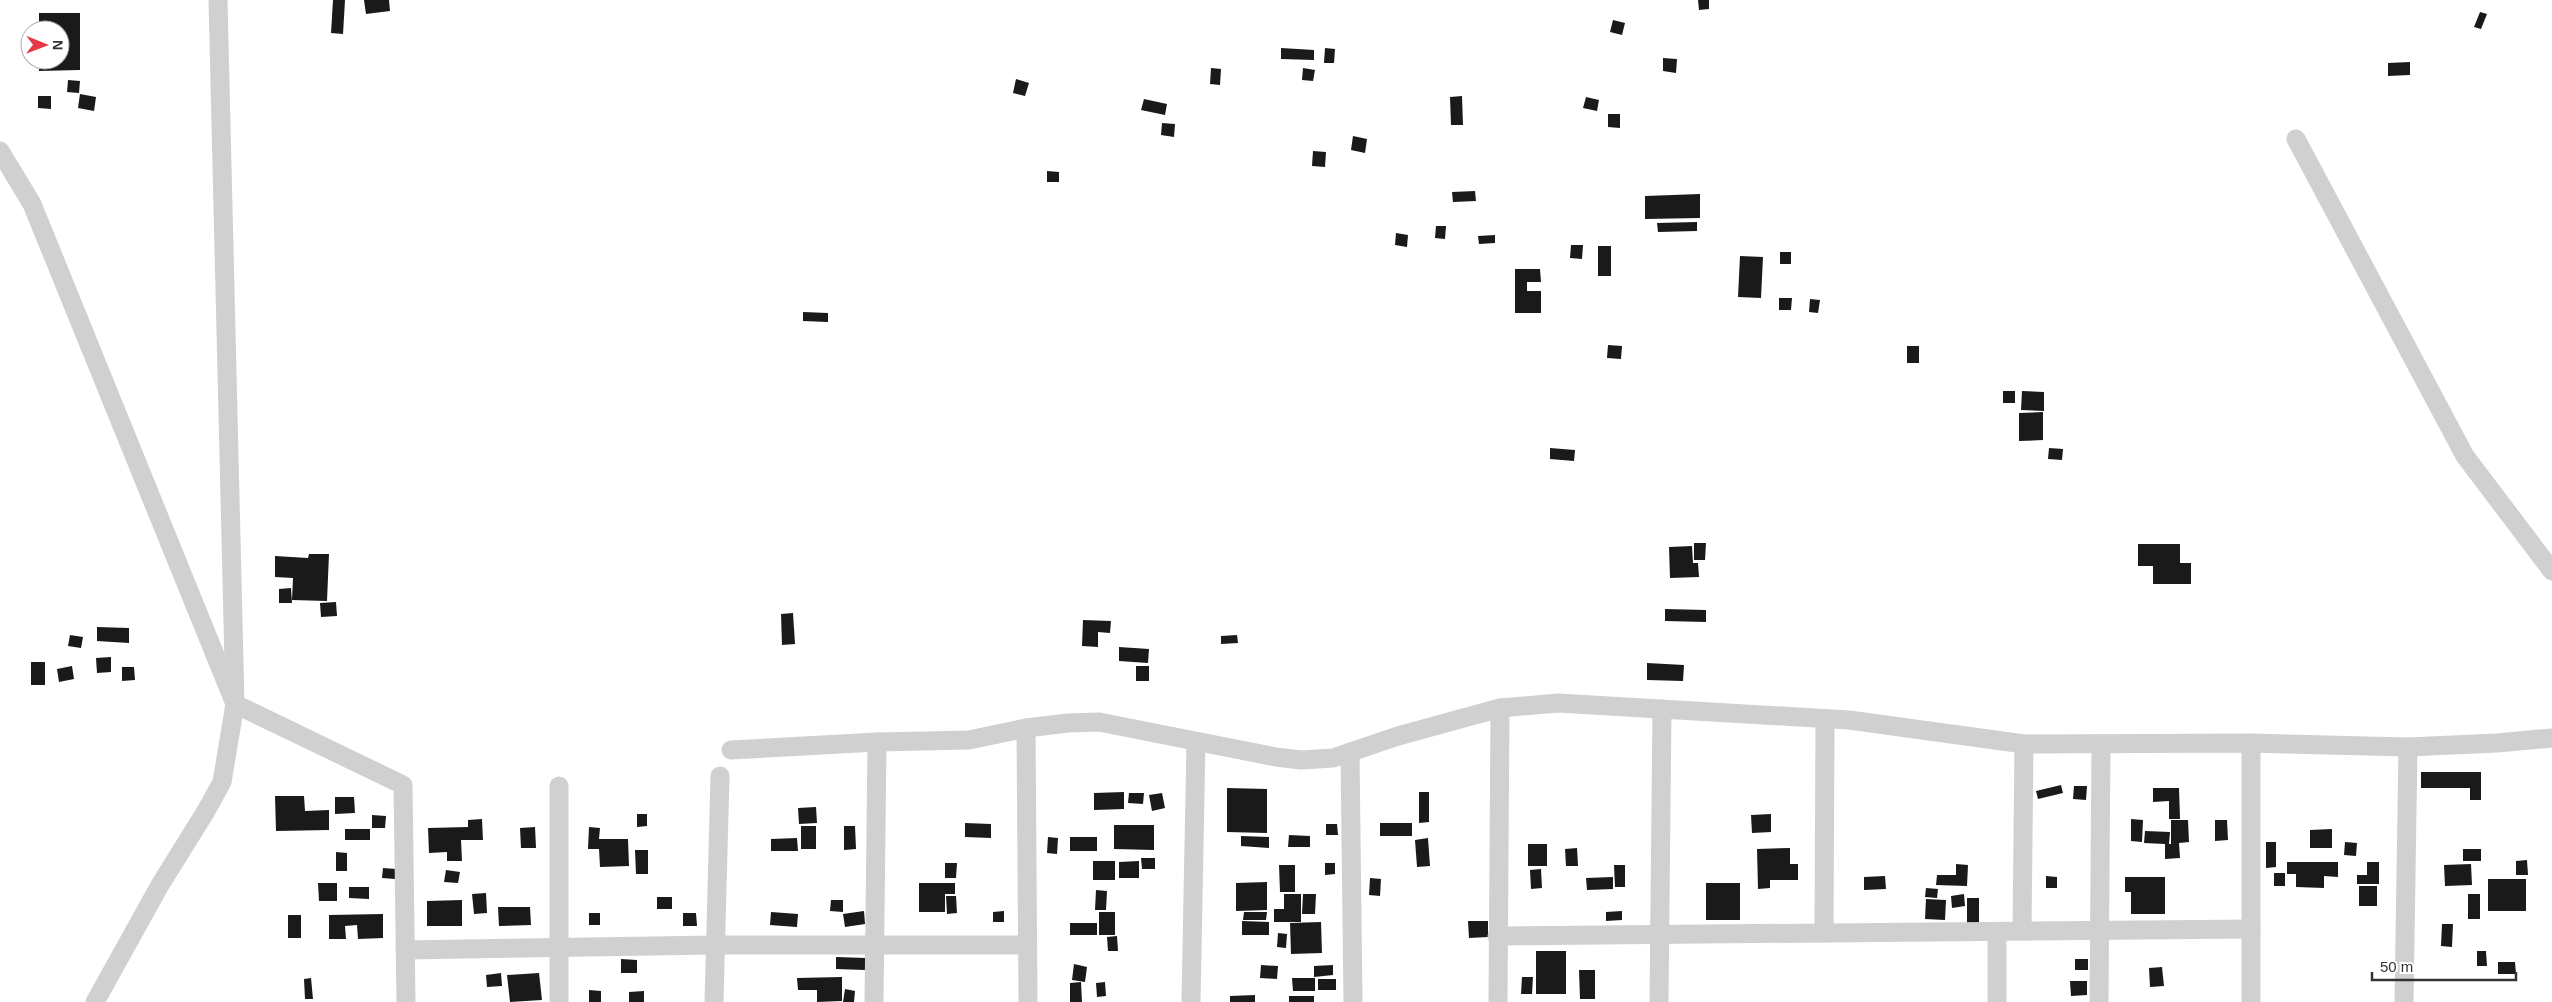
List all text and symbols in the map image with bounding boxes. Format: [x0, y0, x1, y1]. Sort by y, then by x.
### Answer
north arrow [20, 20, 70, 70]
text: N [50, 40, 66, 50]
scale bar [2372, 950, 2516, 982]
text: 50 m [2380, 958, 2413, 975]

